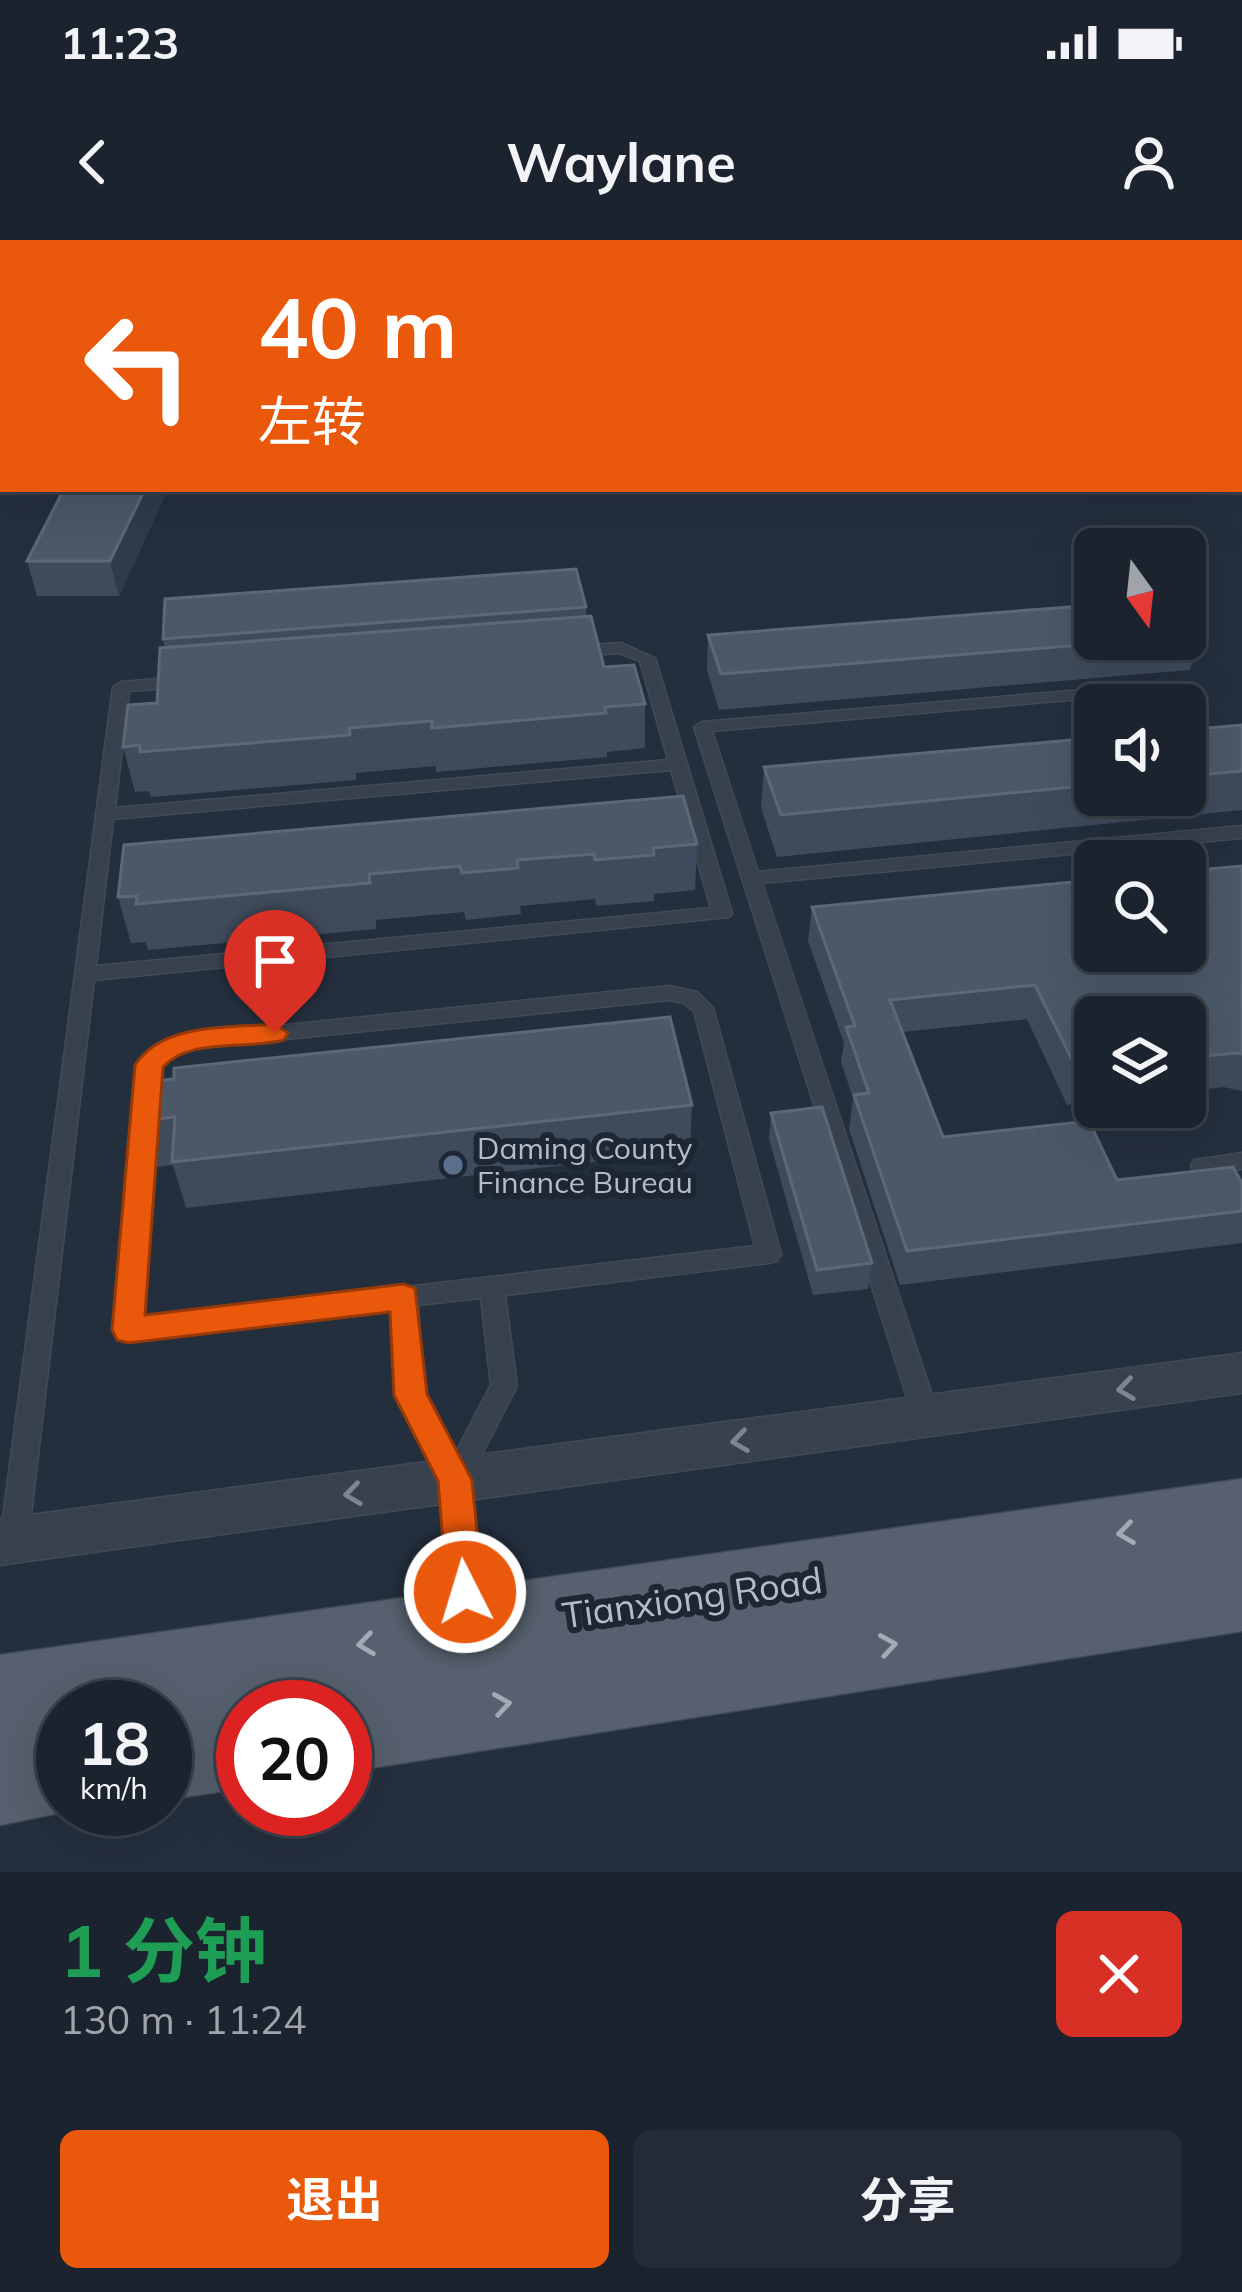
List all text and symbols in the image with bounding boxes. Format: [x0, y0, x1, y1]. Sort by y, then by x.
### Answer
text: 11:23 [60, 14, 179, 70]
text: Waylane [506, 128, 736, 196]
icon: back [60, 129, 126, 195]
icon: person [1116, 129, 1182, 195]
text: 40 m [258, 274, 457, 379]
icon: left [60, 288, 216, 444]
text: 左转 [258, 387, 366, 455]
north arrow [1074, 528, 1206, 660]
map controls [1074, 528, 1206, 1128]
button: sound [1074, 684, 1206, 816]
button: search [1074, 840, 1206, 972]
pin [224, 910, 326, 1033]
icon: arrive [242, 928, 308, 994]
button: layers [1074, 996, 1206, 1128]
place label: Daming County Finance Bureau [477, 1129, 693, 1201]
marker: Daming County Finance Bureau [440, 1152, 466, 1178]
one-way arrow [1116, 1375, 1136, 1401]
one-way arrow [730, 1428, 749, 1454]
one-way arrow [343, 1480, 363, 1506]
one-way arrow [1116, 1519, 1136, 1545]
position arrow [402, 1529, 528, 1655]
street label: Tianxiong Road [559, 1556, 825, 1638]
one-way arrow [356, 1630, 376, 1656]
one-way arrow [878, 1634, 898, 1659]
speed limit sign: 20 [216, 1680, 372, 1836]
one-way arrow [492, 1692, 512, 1718]
text: 18 [78, 1705, 150, 1780]
text: km/h [80, 1769, 148, 1807]
text: 1 分钟 [60, 1905, 267, 1995]
button: close [1056, 1911, 1182, 2037]
text: 130 m · 11:24 [60, 1995, 306, 2044]
button: 退出 [60, 2130, 609, 2268]
button: 分享 [633, 2130, 1182, 2268]

